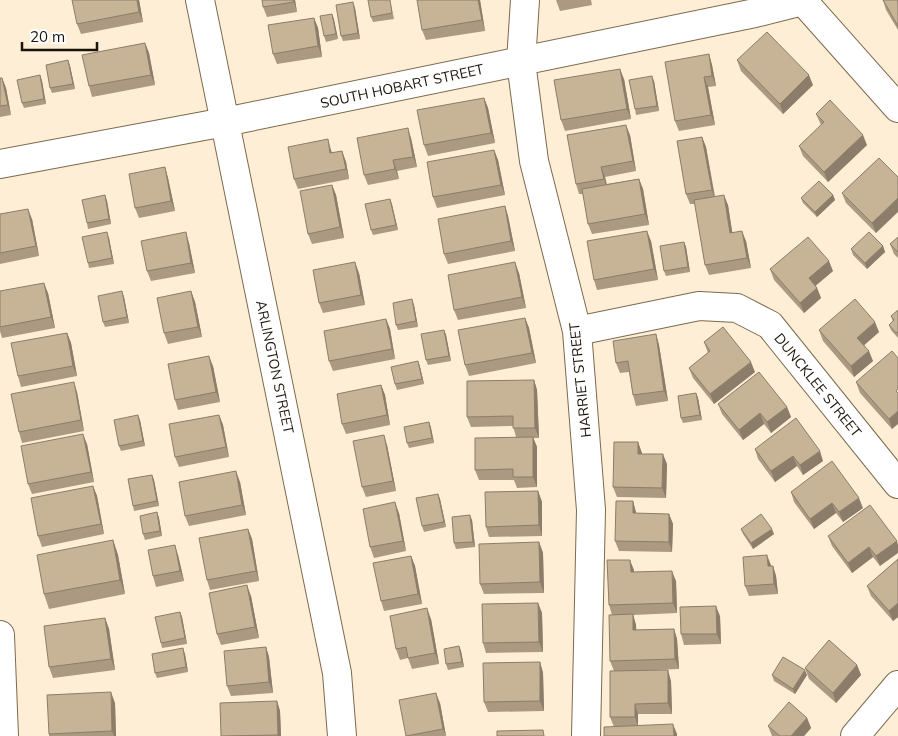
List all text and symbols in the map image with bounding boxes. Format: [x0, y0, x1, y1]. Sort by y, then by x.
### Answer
scale bar [22, 20, 98, 52]
text: 20 m [30, 27, 65, 46]
street label: SOUTH HOBART STREET [319, 60, 486, 112]
street label: ARLINGTON STREET [252, 299, 298, 436]
street label: HARRIET STREET [565, 321, 595, 438]
street label: DUNCKLEE STREET [770, 329, 866, 441]

